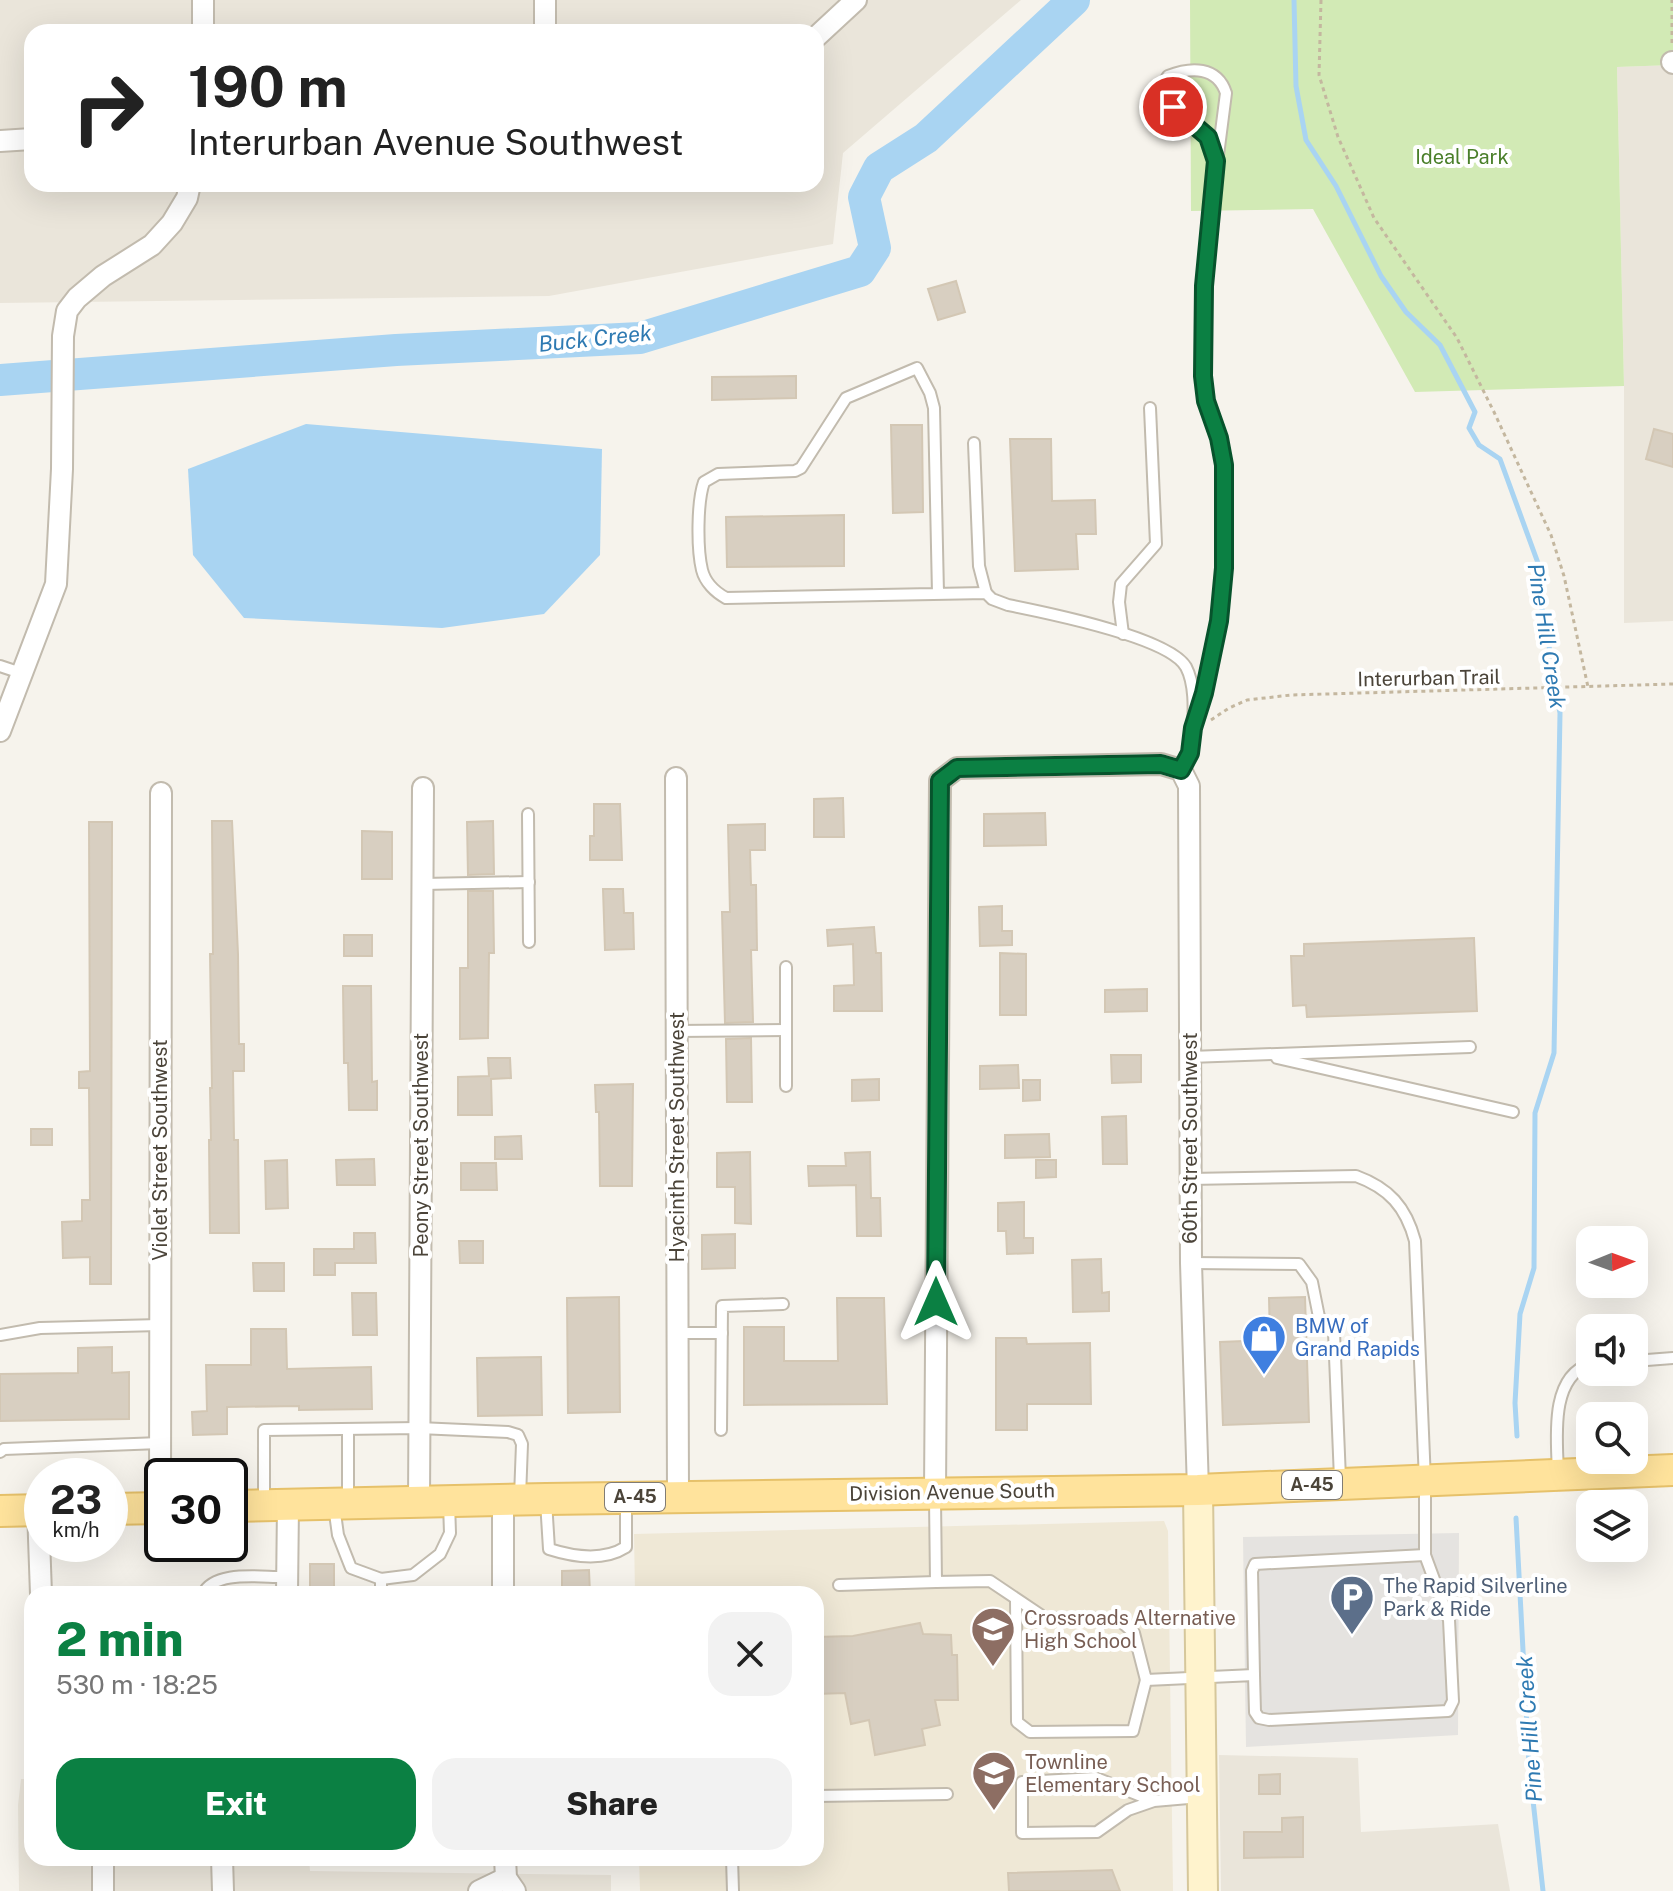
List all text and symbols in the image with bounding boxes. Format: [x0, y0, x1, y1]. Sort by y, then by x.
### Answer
text: 190 m [188, 54, 348, 120]
icon: right [56, 56, 160, 160]
pin [1139, 73, 1207, 141]
icon: arrive [1151, 85, 1195, 129]
text: Interurban Avenue Southwest [188, 121, 683, 163]
park label: Ideal Park [1415, 145, 1509, 169]
water label: Buck Creek [537, 319, 653, 357]
water label: Pine Hill Creek [1523, 561, 1571, 711]
street label: Interurban Trail [1357, 665, 1501, 691]
street label: Hyacinth Street Southwest [665, 1012, 689, 1262]
street label: 60th Street Southwest [1178, 1032, 1202, 1244]
street label: Peony Street Southwest [409, 1033, 433, 1257]
street label: Violet Street Southwest [148, 1039, 172, 1261]
north arrow [1576, 1226, 1648, 1298]
map controls [1576, 1226, 1648, 1562]
position arrow [894, 1260, 978, 1344]
shop icon: BMW of Grand Rapids [1240, 1313, 1288, 1376]
place label: BMW of Grand Rapids [1295, 1314, 1420, 1361]
button: sound [1576, 1314, 1648, 1386]
button: search [1576, 1402, 1648, 1474]
speed limit sign: 30 [144, 1458, 248, 1562]
road number: A-45 [1282, 1471, 1342, 1499]
text: 23 [50, 1476, 102, 1523]
street label: Division Avenue South [849, 1478, 1055, 1506]
road number: A-45 [605, 1483, 665, 1511]
button: layers [1576, 1490, 1648, 1562]
text: km/h [52, 1518, 100, 1542]
parking icon: The Rapid Silverline Park & Ride [1328, 1573, 1376, 1636]
place label: The Rapid Silverline Park & Ride [1383, 1574, 1568, 1621]
school or university icon: Crossroads Alternative High School [969, 1605, 1017, 1668]
place label: Crossroads Alternative High School [1024, 1606, 1236, 1653]
text: 2 min [56, 1610, 184, 1667]
button: close [708, 1612, 792, 1696]
water label: Pine Hill Creek [1511, 1655, 1547, 1803]
text: 530 m · 18:25 [56, 1669, 218, 1700]
school or university icon: Townline Elementary School [970, 1749, 1018, 1812]
place label: Townline Elementary School [1025, 1750, 1200, 1797]
button: Exit [56, 1758, 416, 1850]
button: Share [432, 1758, 792, 1850]

